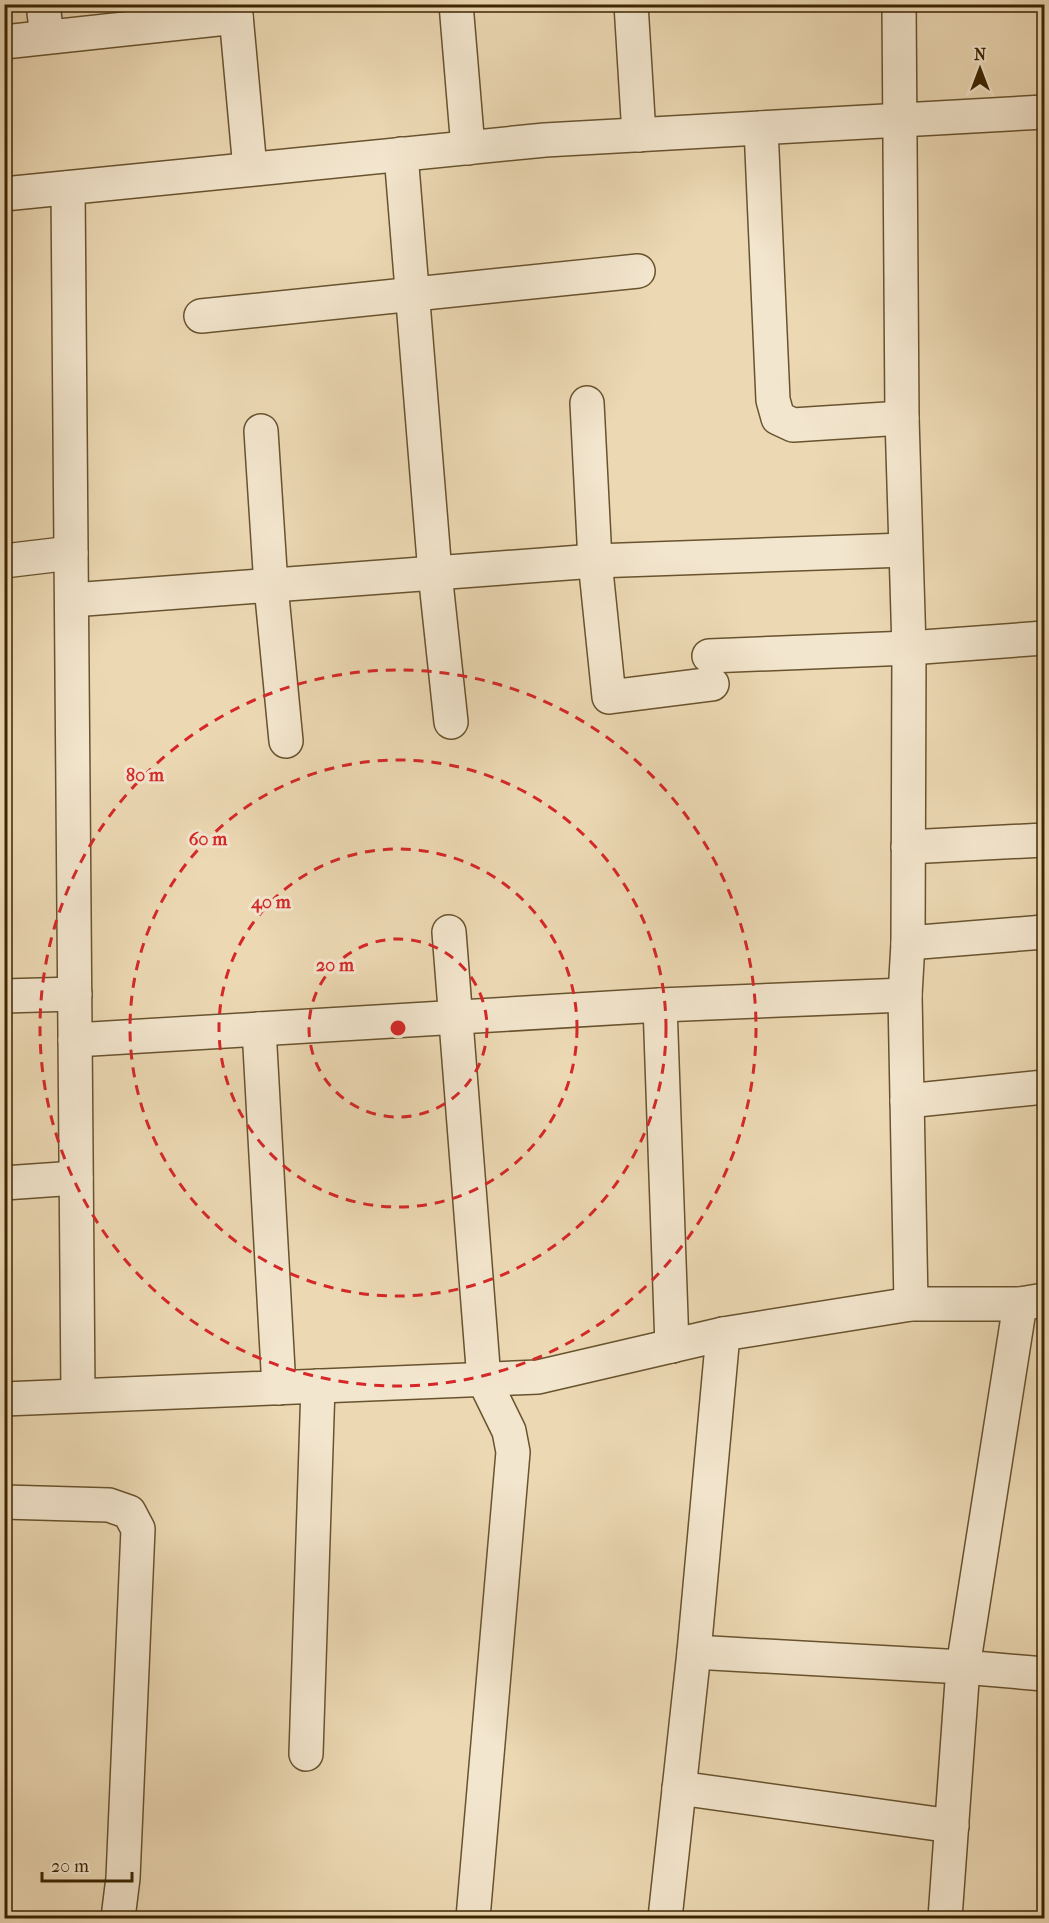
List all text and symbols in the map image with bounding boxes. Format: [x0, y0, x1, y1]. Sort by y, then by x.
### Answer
north arrow [950, 39, 1010, 99]
text: N [974, 45, 987, 64]
text: 80 m [126, 765, 165, 786]
text: 60 m [189, 829, 228, 850]
text: 40 m [250, 892, 292, 913]
text: 20 m [316, 955, 355, 976]
centre of rings [388, 1018, 408, 1038]
scale bar [42, 1845, 132, 1883]
text: 20 m [51, 1856, 89, 1877]

